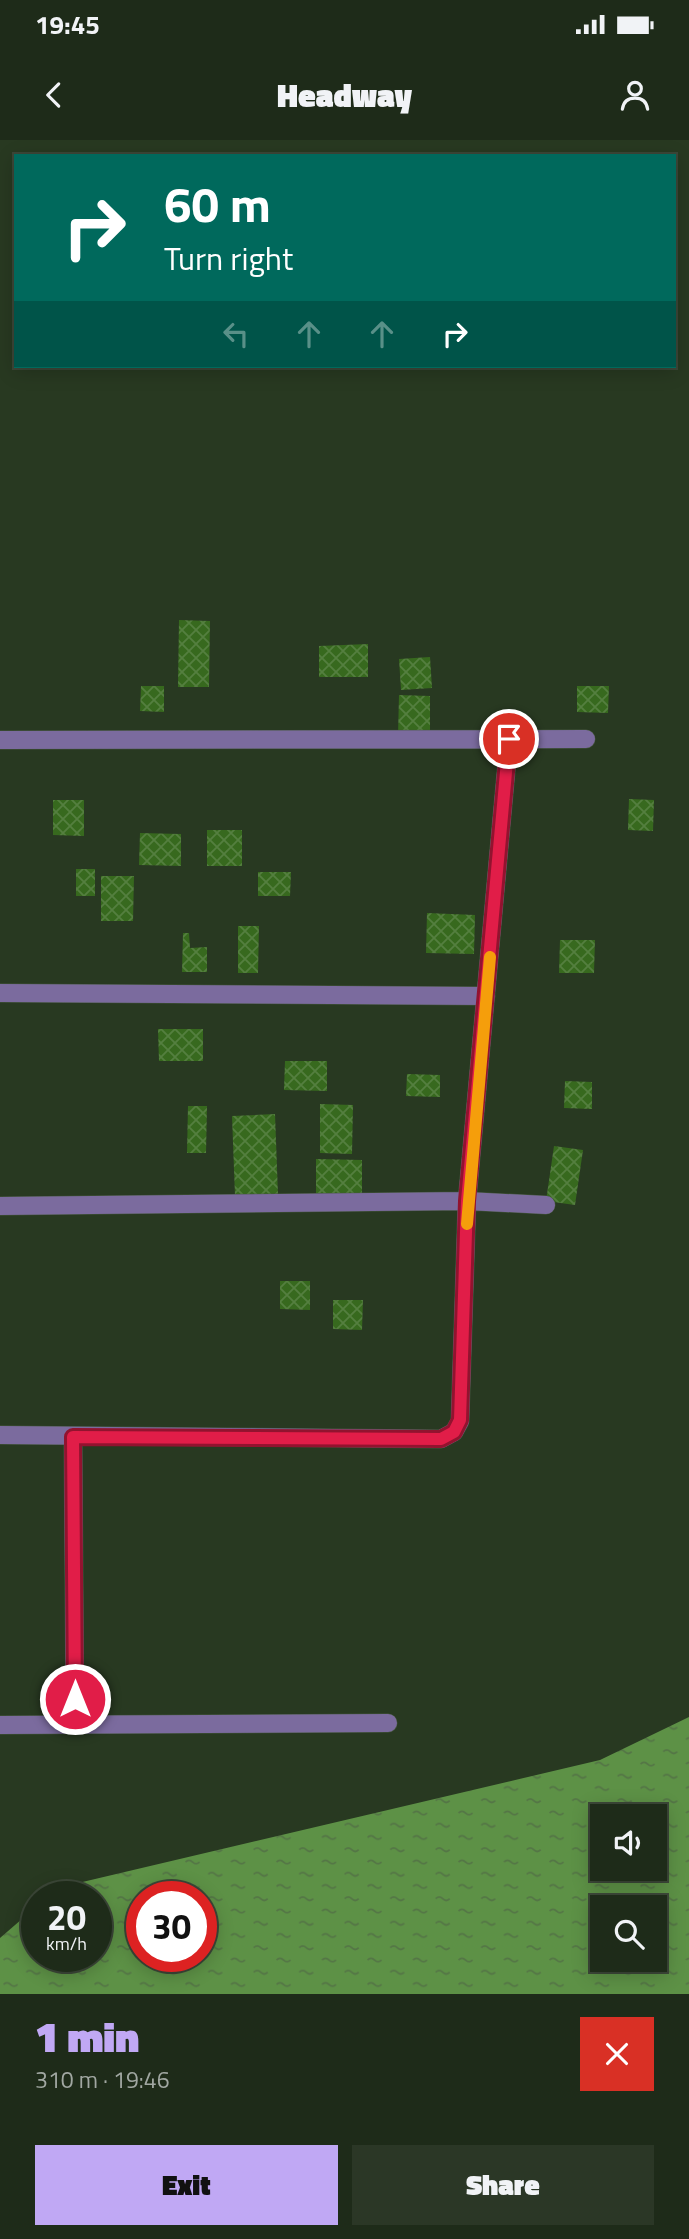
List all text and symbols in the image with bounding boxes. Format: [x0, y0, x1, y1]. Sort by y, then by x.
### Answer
text: 19:45 [35, 5, 100, 44]
text: Headway [277, 71, 412, 119]
icon: back [35, 76, 73, 114]
icon: person [616, 76, 654, 114]
text: 60 m [164, 166, 271, 241]
icon: right [49, 182, 140, 273]
text: Turn right [164, 234, 293, 282]
icon: left [217, 315, 255, 353]
icon: ahead [290, 315, 328, 353]
icon: ahead [363, 315, 401, 353]
icon: right [436, 315, 474, 353]
pin [479, 709, 539, 769]
icon: arrive [490, 720, 528, 758]
position arrow [38, 1662, 112, 1736]
map controls [590, 1804, 667, 1972]
button: sound [590, 1804, 667, 1881]
speed limit sign: 30 [126, 1881, 217, 1972]
text: 20 [47, 1890, 86, 1944]
button: search [590, 1895, 667, 1972]
text: km/h [46, 1930, 87, 1957]
text: 1 min [35, 2004, 139, 2068]
button: close [580, 2017, 654, 2091]
text: 310 m · 19:46 [35, 2062, 170, 2097]
button: Exit [35, 2145, 338, 2225]
button: Share [352, 2145, 654, 2225]

